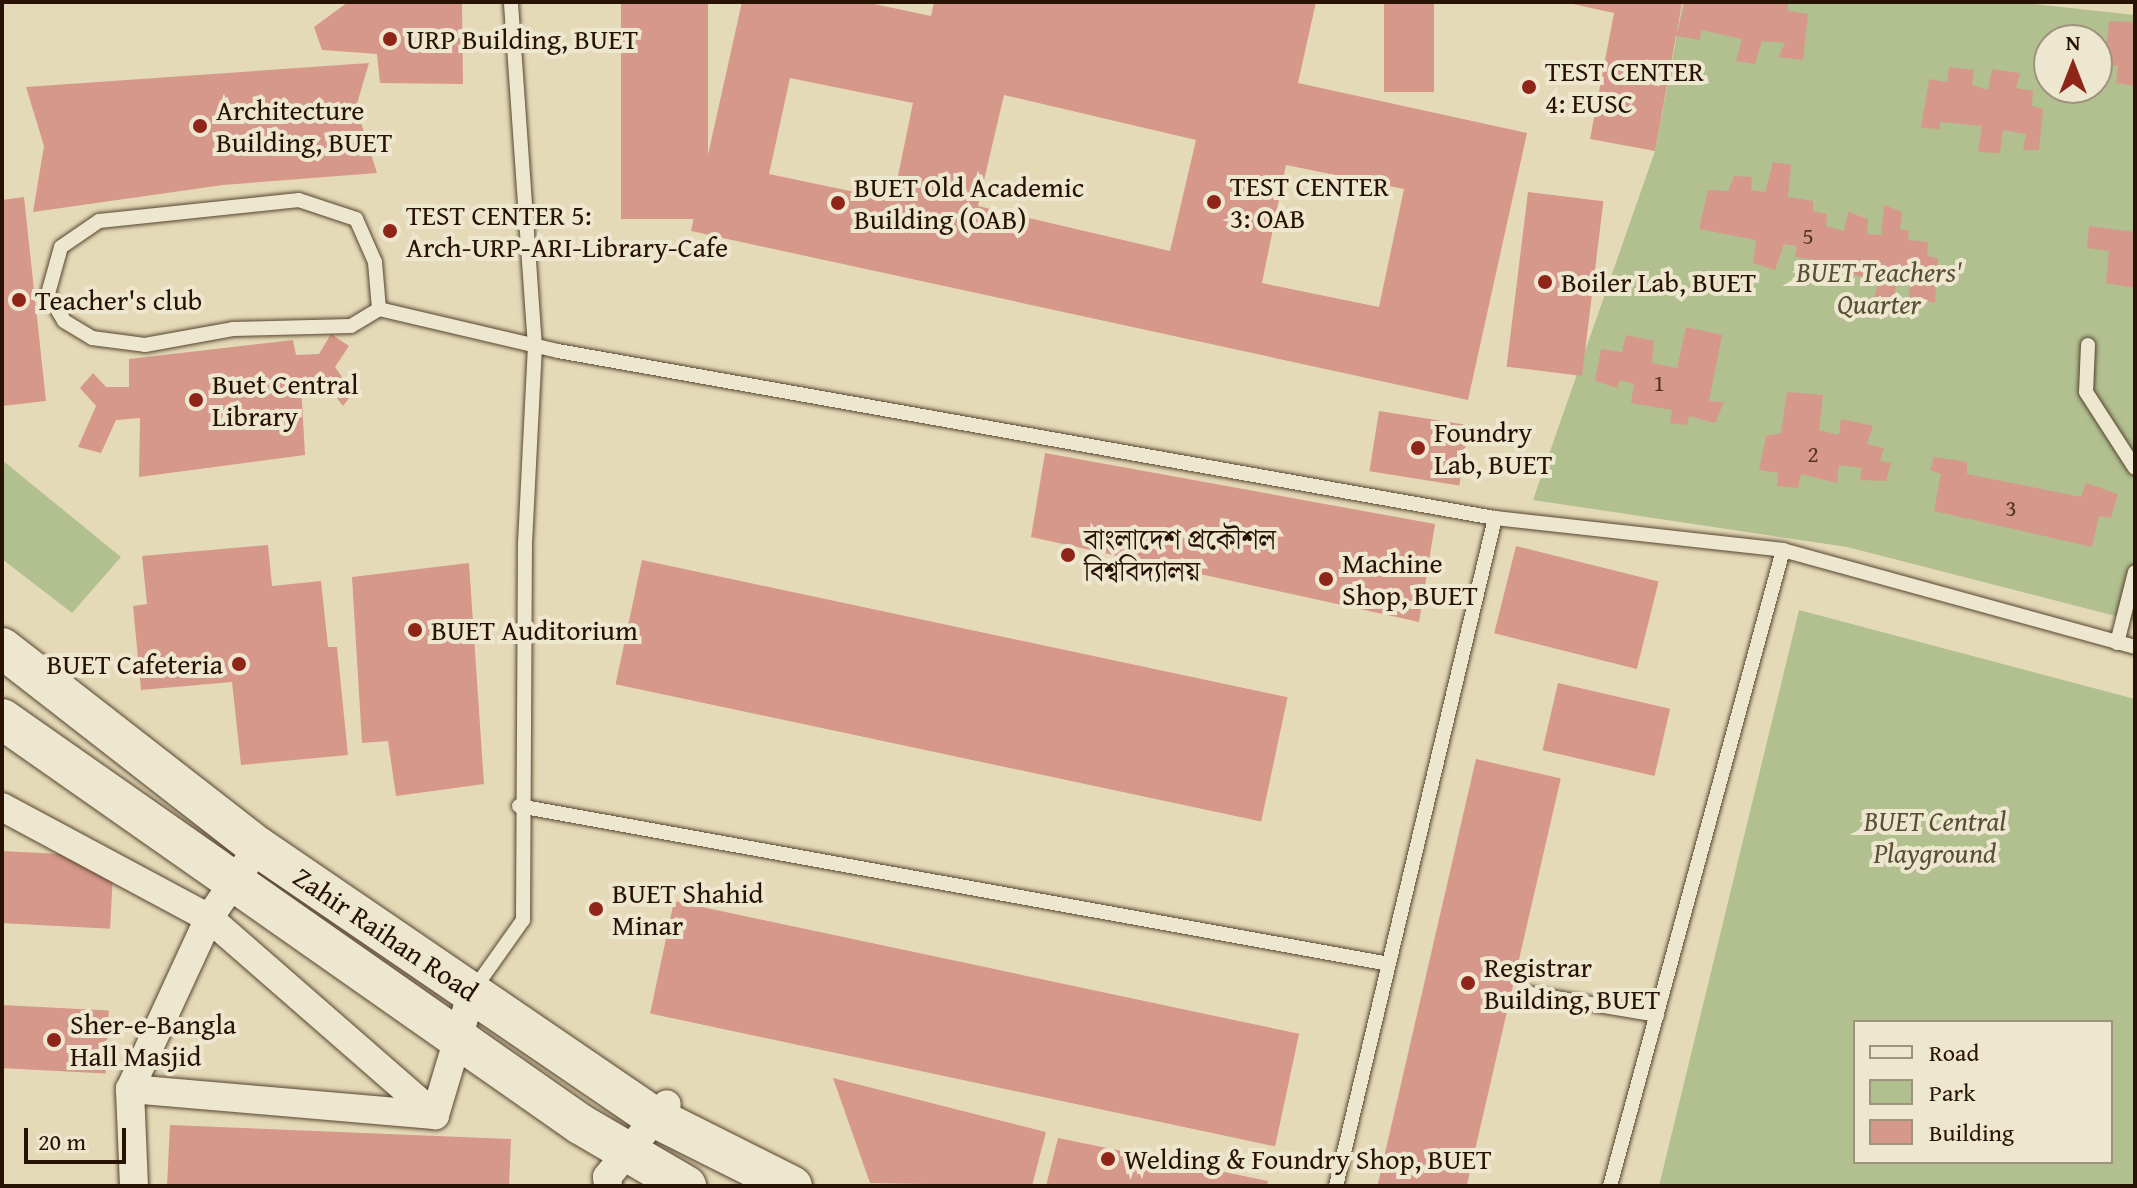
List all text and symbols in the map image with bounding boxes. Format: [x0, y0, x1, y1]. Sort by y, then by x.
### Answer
place label: URP Building, BUET [406, 22, 638, 56]
north arrow [2033, 24, 2113, 104]
text: N [2066, 26, 2080, 58]
marker: URP Building, BUET [381, 30, 399, 48]
place label: TEST CENTER 4: EUSC [1545, 54, 1704, 120]
marker: TEST CENTER 4: EUSC [1520, 78, 1538, 96]
place label: Architecture Building, BUET [216, 93, 392, 159]
marker: Architecture Building, BUET [191, 117, 209, 135]
place label: TEST CENTER 3: OAB [1230, 169, 1389, 235]
place label: BUET Old Academic Building (OAB) [854, 170, 1084, 236]
marker: TEST CENTER 3: OAB [1205, 193, 1223, 211]
marker: BUET Old Academic Building (OAB) [829, 194, 847, 212]
place label: TEST CENTER 5: Arch-URP-ARI-Library-Cafe [406, 198, 728, 264]
marker: TEST CENTER 5: Arch-URP-ARI-Library-Cafe [381, 222, 399, 240]
house number: 5 [1802, 222, 1814, 250]
park label: BUET Teachers' Quarter [1796, 255, 1962, 321]
place label: Boiler Lab, BUET [1561, 265, 1756, 299]
marker: Boiler Lab, BUET [1536, 273, 1554, 291]
place label: Teacher's club [35, 283, 202, 317]
marker: Teacher's club [10, 291, 28, 309]
place label: Buet Central Library [212, 367, 359, 433]
house number: 1 [1653, 369, 1665, 397]
marker: Buet Central Library [187, 391, 205, 409]
place label: Foundry Lab, BUET [1434, 415, 1553, 481]
marker: Foundry Lab, BUET [1409, 439, 1427, 457]
house number: 2 [1807, 440, 1819, 468]
house number: 3 [2005, 494, 2017, 522]
place label: বাংলাদেশ প্রকৌশল বিশ্ববিদ্যালয় [1084, 522, 1276, 588]
marker: বাংলাদেশ প্রকৌশল বিশ্ববিদ্যালয় [1059, 546, 1077, 564]
place label: Machine Shop, BUET [1342, 546, 1478, 612]
marker: Machine Shop, BUET [1317, 570, 1335, 588]
place label: BUET Auditorium [431, 613, 638, 647]
marker: BUET Auditorium [406, 621, 424, 639]
place label: BUET Cafeteria [46, 647, 223, 681]
marker: BUET Cafeteria [230, 655, 248, 673]
park label: BUET Central Playground [1864, 804, 2006, 870]
street label: Zahir Raihan Road [287, 860, 485, 1008]
place label: BUET Shahid Minar [612, 876, 763, 942]
marker: BUET Shahid Minar [587, 900, 605, 918]
place label: Registrar Building, BUET [1484, 950, 1660, 1016]
marker: Registrar Building, BUET [1459, 974, 1477, 992]
place label: Sher-e-Bangla Hall Masjid [70, 1007, 236, 1073]
legend [1853, 1020, 2113, 1164]
marker: Sher-e-Bangla Hall Masjid [45, 1031, 63, 1049]
text: Road [1929, 1035, 1979, 1070]
text: Park [1929, 1075, 1975, 1110]
scale bar [28, 1112, 130, 1162]
text: Building [1929, 1115, 2014, 1150]
text: 20 m [38, 1124, 86, 1159]
place label: Welding & Foundry Shop, BUET [1124, 1142, 1492, 1176]
marker: Welding & Foundry Shop, BUET [1099, 1150, 1117, 1168]

